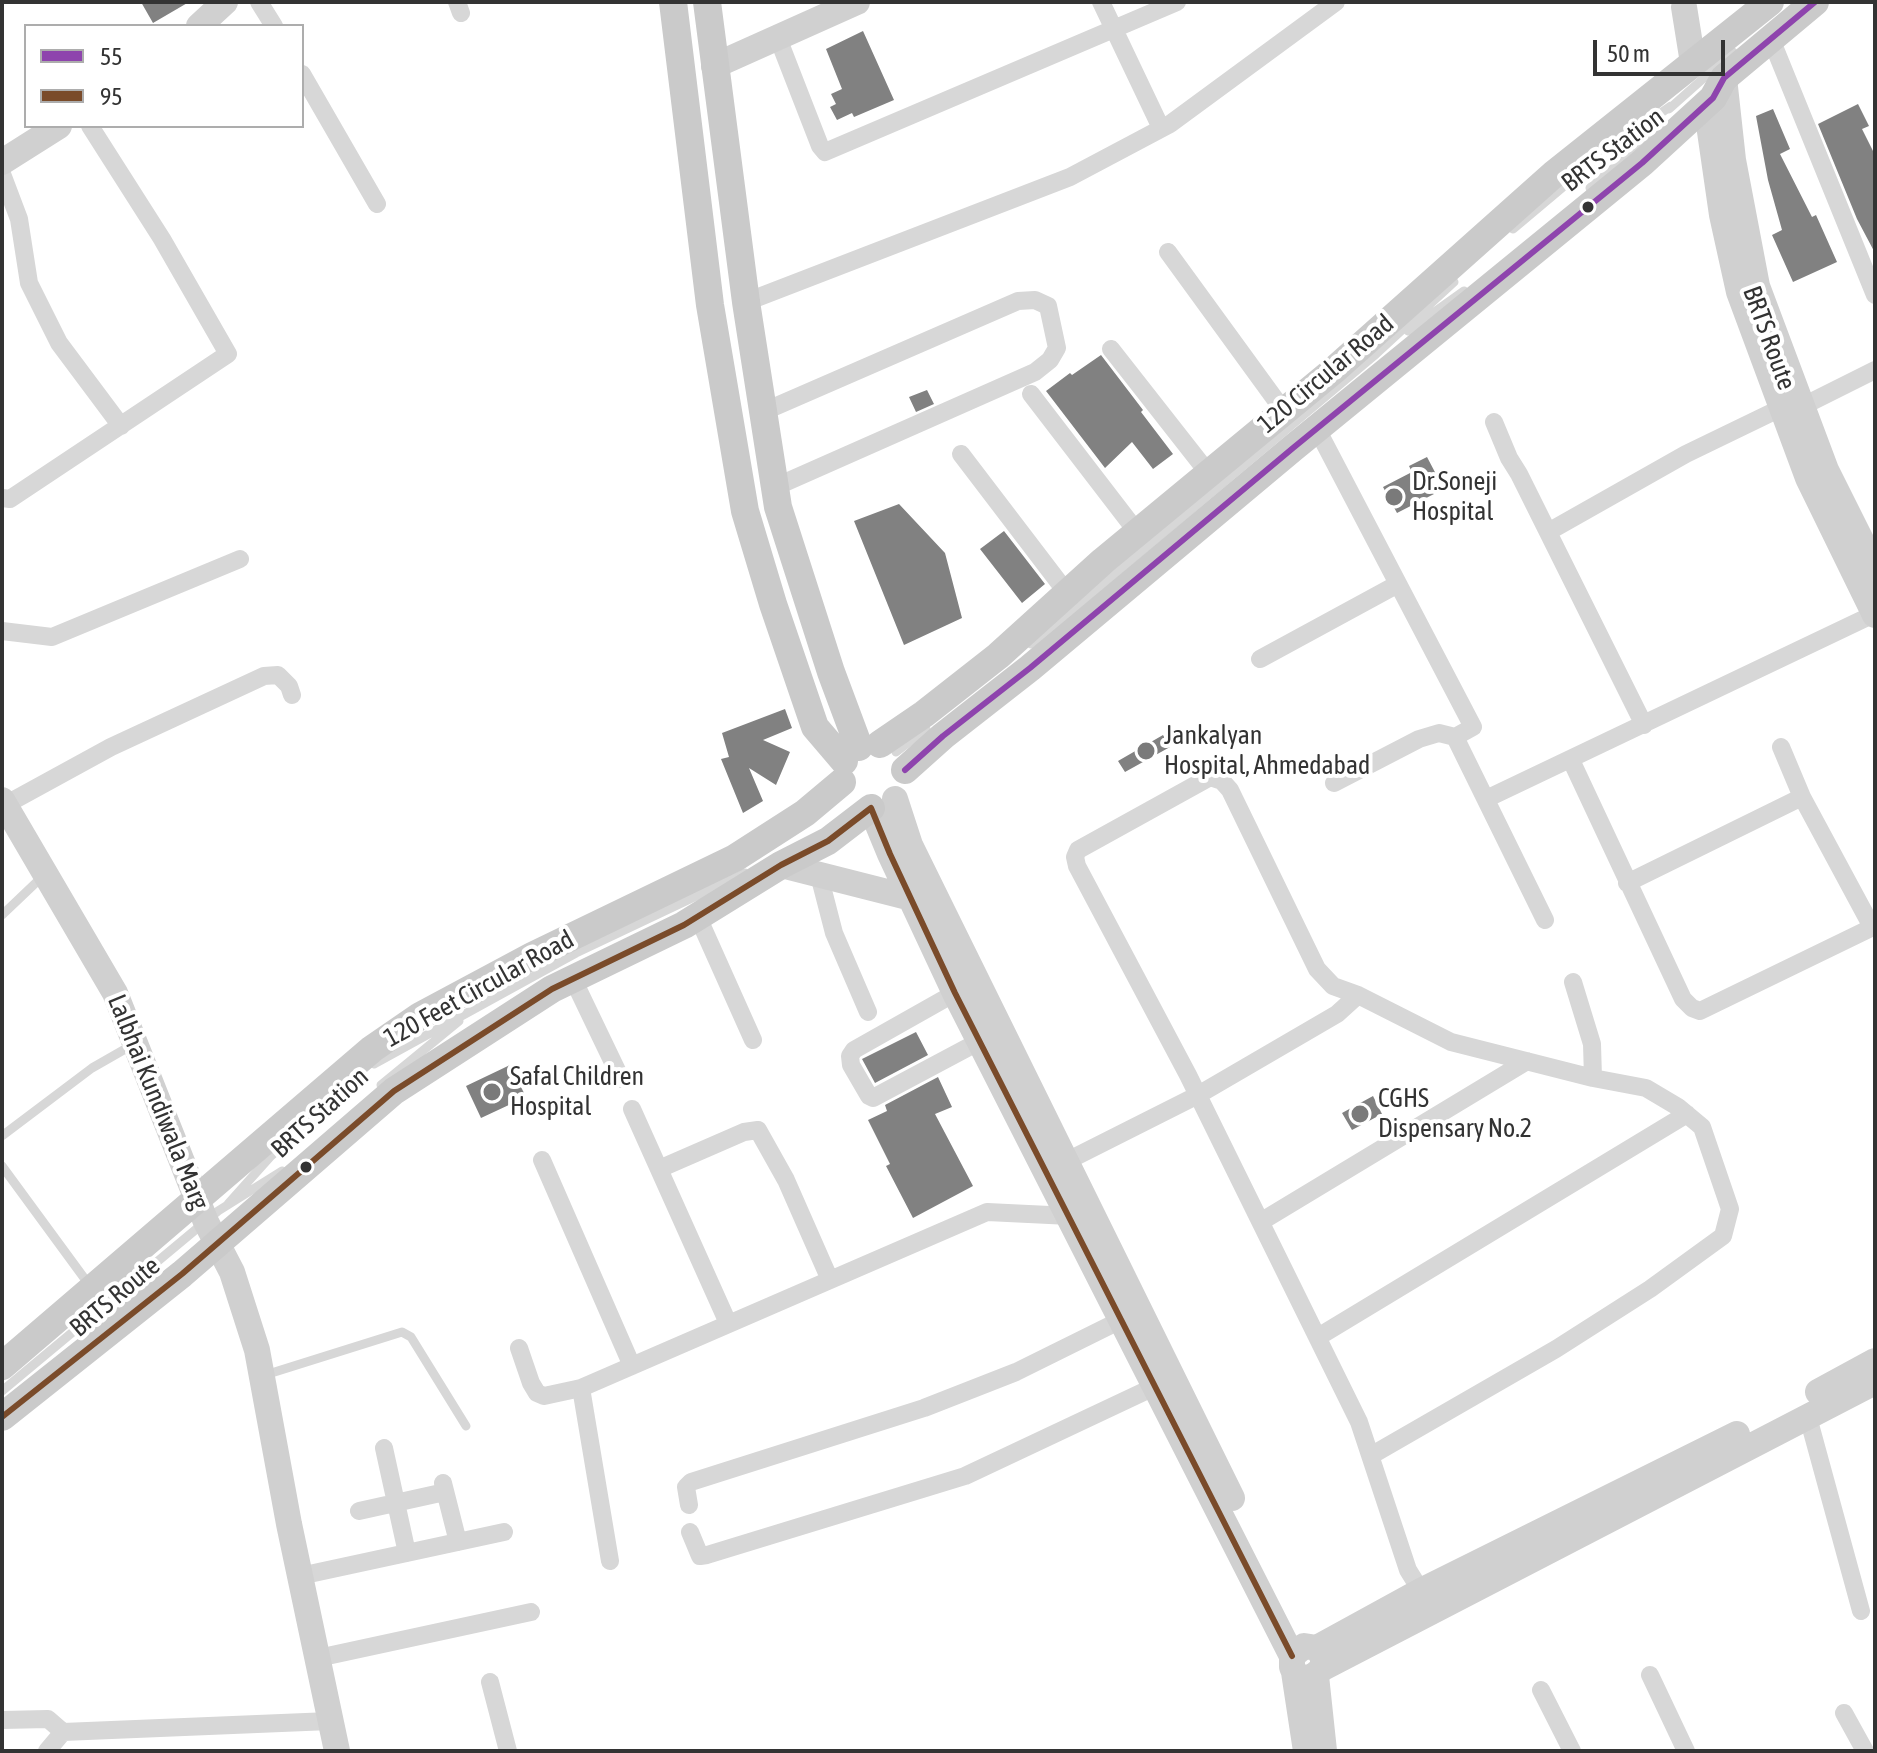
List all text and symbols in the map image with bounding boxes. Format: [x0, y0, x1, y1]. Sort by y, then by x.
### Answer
legend [24, 24, 304, 128]
scale bar [1597, 24, 1729, 74]
text: 50 m [1607, 40, 1650, 67]
text: 55 [100, 43, 123, 70]
text: 95 [100, 83, 123, 110]
street label: BRTS Station [1556, 101, 1670, 199]
unlabelled marker [1580, 199, 1596, 215]
street label: BRTS Route [1736, 282, 1802, 394]
street label: 120 Circular Road [1252, 308, 1400, 440]
place label: Dr.Soneji Hospital [1412, 466, 1497, 528]
marker: Dr.Soneji Hospital [1383, 486, 1405, 508]
place label: Jankalyan Hospital, Ahmedabad [1164, 720, 1370, 782]
marker: Jankalyan Hospital, Ahmedabad [1135, 740, 1157, 762]
street label: 120 Feet Circular Road [379, 924, 579, 1054]
street label: Lalbhai Kundiwala Marg [101, 990, 215, 1214]
street label: BRTS Station [265, 1061, 375, 1165]
place label: Safal Children Hospital [510, 1061, 644, 1122]
marker: Safal Children Hospital [481, 1081, 503, 1103]
place label: CGHS Dispensary No.2 [1378, 1083, 1532, 1144]
marker: CGHS Dispensary No.2 [1349, 1103, 1371, 1125]
unlabelled marker [298, 1159, 314, 1175]
street label: BRTS Route [64, 1250, 166, 1344]

